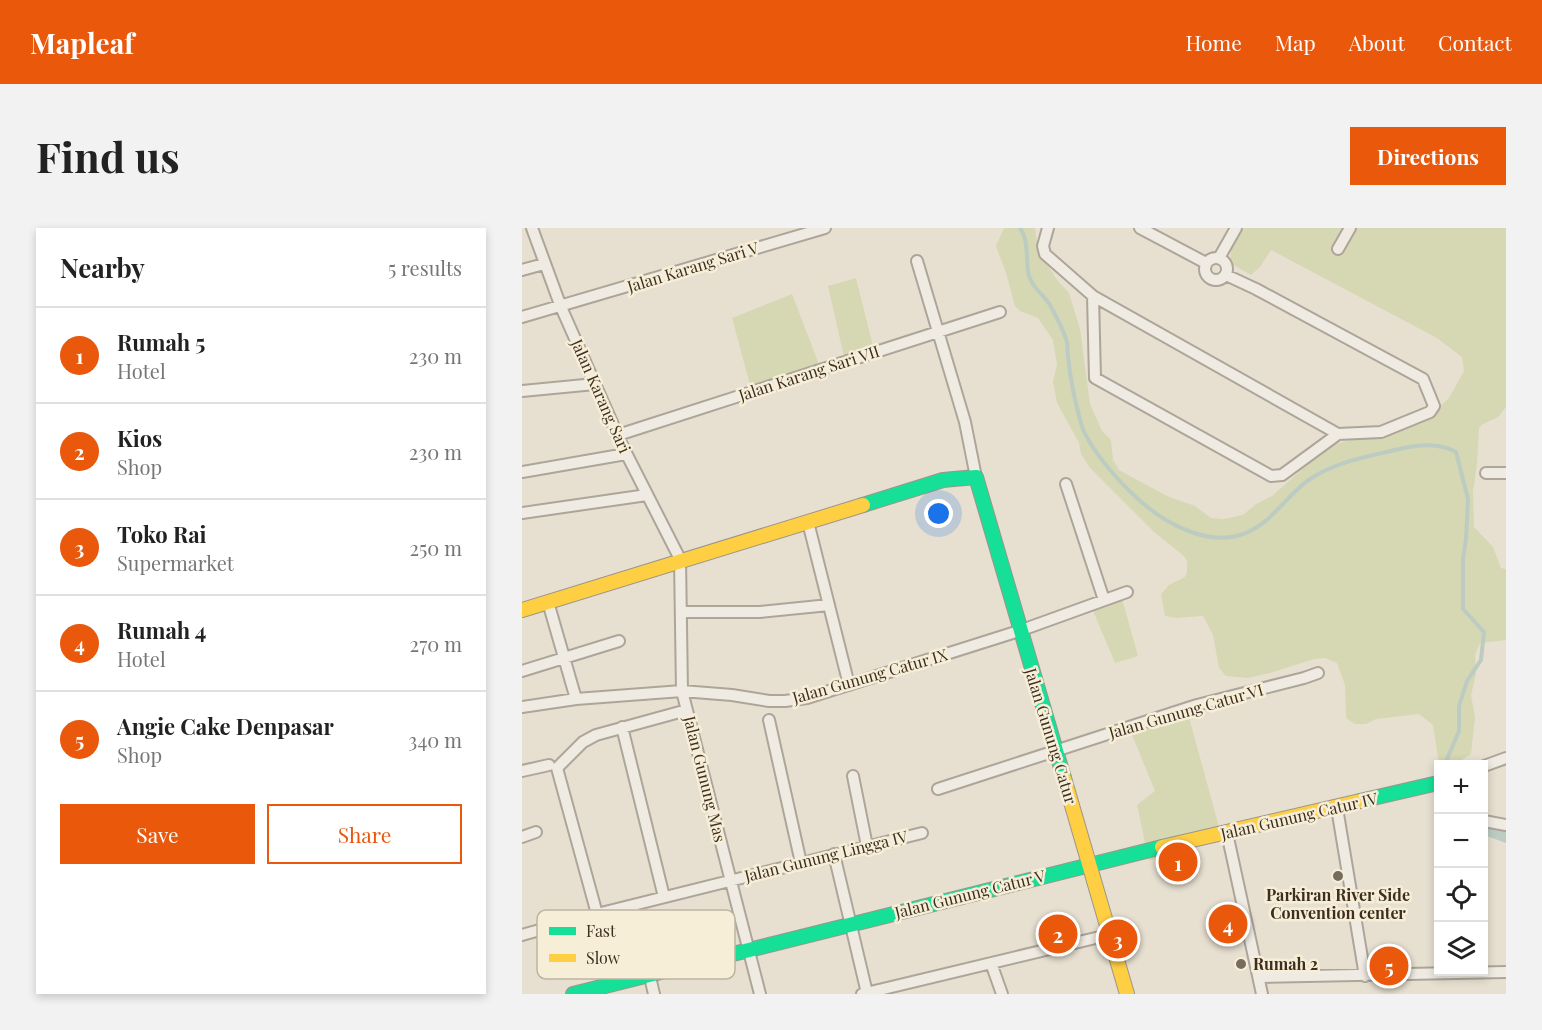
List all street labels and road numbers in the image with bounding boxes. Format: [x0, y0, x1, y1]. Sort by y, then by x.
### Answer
street label: Jalan Karang Sari V [624, 236, 762, 297]
street label: Jalan Karang Sari [567, 335, 636, 456]
street label: Jalan Karang Sari VII [735, 340, 882, 406]
street label: Jalan Gunung Catur IX [789, 643, 951, 708]
street label: Jalan Gunung Catur [1021, 664, 1082, 806]
street label: Jalan Gunung Catur VI [1105, 678, 1266, 743]
street label: Jalan Gunung Mas [679, 713, 731, 844]
street label: Jalan Gunung Catur IV [1217, 787, 1380, 844]
street label: Jalan Gunung Lingga IV [741, 825, 911, 886]
street label: Jalan Gunung Catur V [891, 864, 1048, 923]

